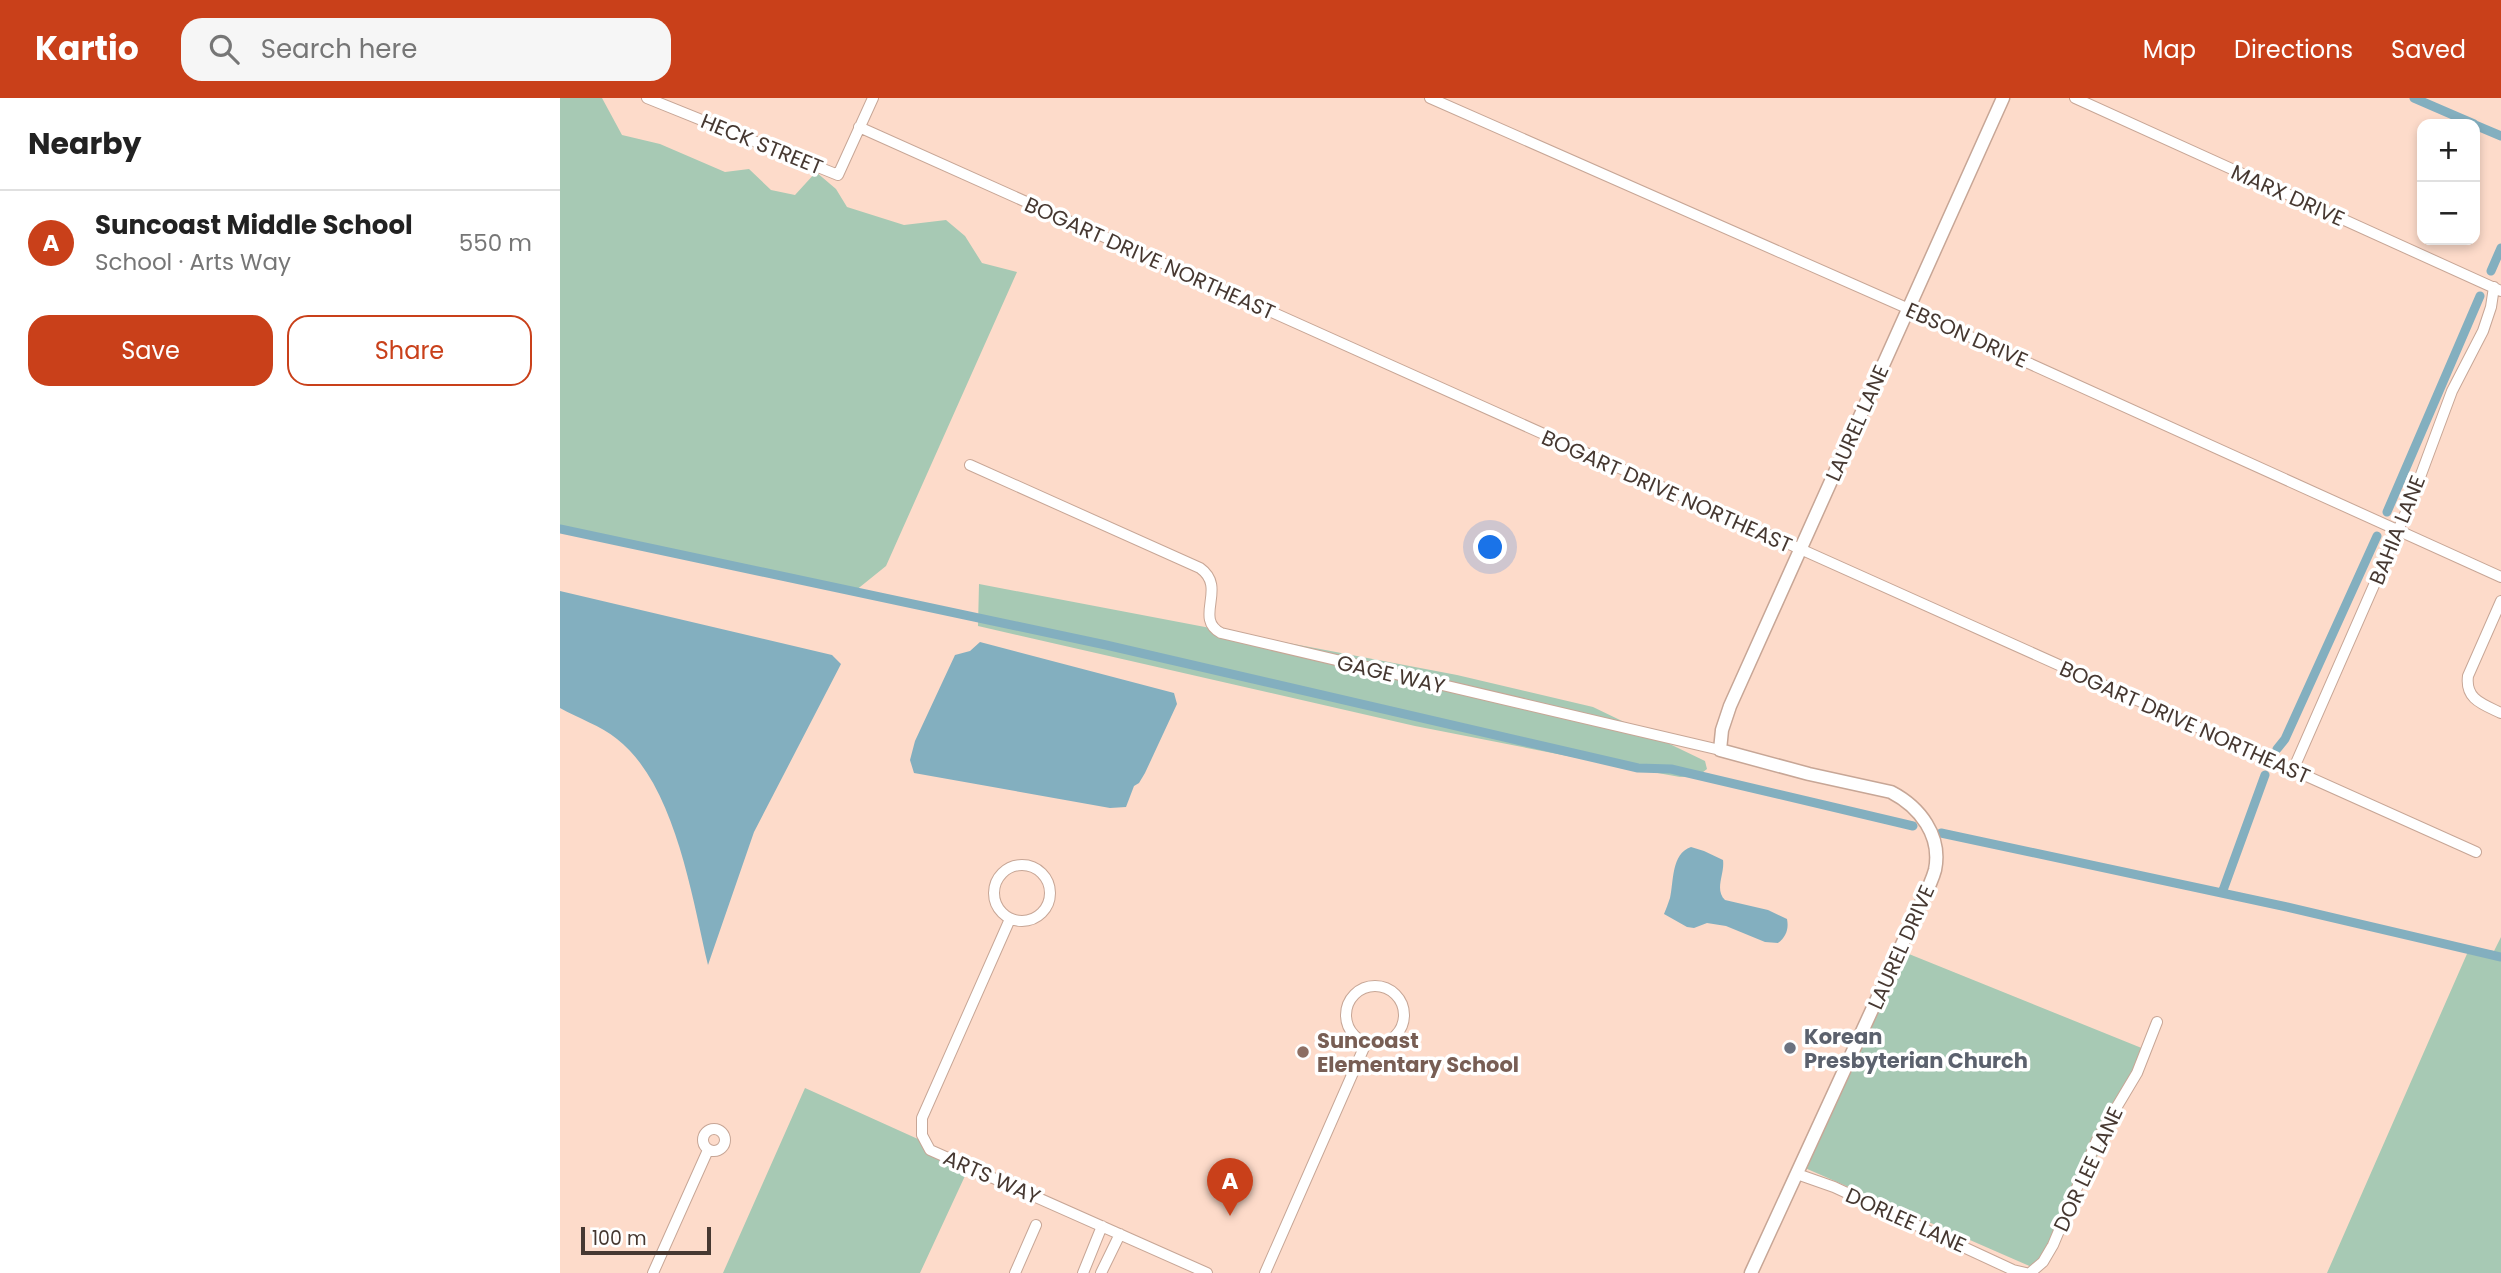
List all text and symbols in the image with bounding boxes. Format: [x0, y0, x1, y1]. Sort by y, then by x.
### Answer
search box [181, 18, 671, 81]
text: Kartio [35, 25, 139, 72]
icon: search [205, 30, 243, 68]
text: Search here [261, 31, 417, 67]
text: Map [2143, 33, 2196, 66]
text: Directions [2234, 33, 2353, 66]
text: Saved [2391, 33, 2466, 66]
street label: HECK STREET [697, 106, 827, 182]
map controls [2417, 119, 2480, 245]
button: + [2417, 119, 2480, 182]
text: Nearby [28, 122, 142, 165]
street label: MARX DRIVE [2227, 157, 2349, 233]
button: − [2417, 182, 2480, 245]
street label: BOGART DRIVE NORTHEAST [1020, 190, 1280, 326]
text: Suncoast Middle School [95, 207, 413, 243]
text: A [43, 227, 59, 259]
text: 550 m [459, 227, 532, 259]
text: School · Arts Way [95, 246, 291, 278]
street label: EBSON DRIVE [1901, 295, 2033, 375]
button: Save [28, 315, 273, 386]
button: Share [287, 315, 532, 386]
street label: LAUREL LANE [1818, 360, 1896, 486]
street label: BOGART DRIVE NORTHEAST [1537, 423, 1797, 559]
street label: BAHIA LANE [2362, 471, 2432, 589]
your location [1473, 530, 1507, 564]
street label: GAGE WAY [1334, 647, 1448, 701]
street label: BOGART DRIVE NORTHEAST [2055, 654, 2315, 790]
street label: LAUREL DRIVE [1861, 880, 1941, 1014]
place label: Korean Presbyterian Church [1804, 1022, 2028, 1075]
place label: Suncoast Elementary School [1317, 1026, 1519, 1079]
marker: Korean Presbyterian Church [1782, 1040, 1798, 1056]
marker: Suncoast Elementary School [1295, 1044, 1311, 1060]
street label: DOR LEE LANE [2046, 1102, 2130, 1236]
street label: ARTS WAY [939, 1143, 1045, 1211]
pin: A [1207, 1158, 1253, 1216]
street label: DORLEE LANE [1841, 1180, 1971, 1260]
scale bar [581, 1224, 710, 1256]
text: 100 m [592, 1225, 647, 1252]

